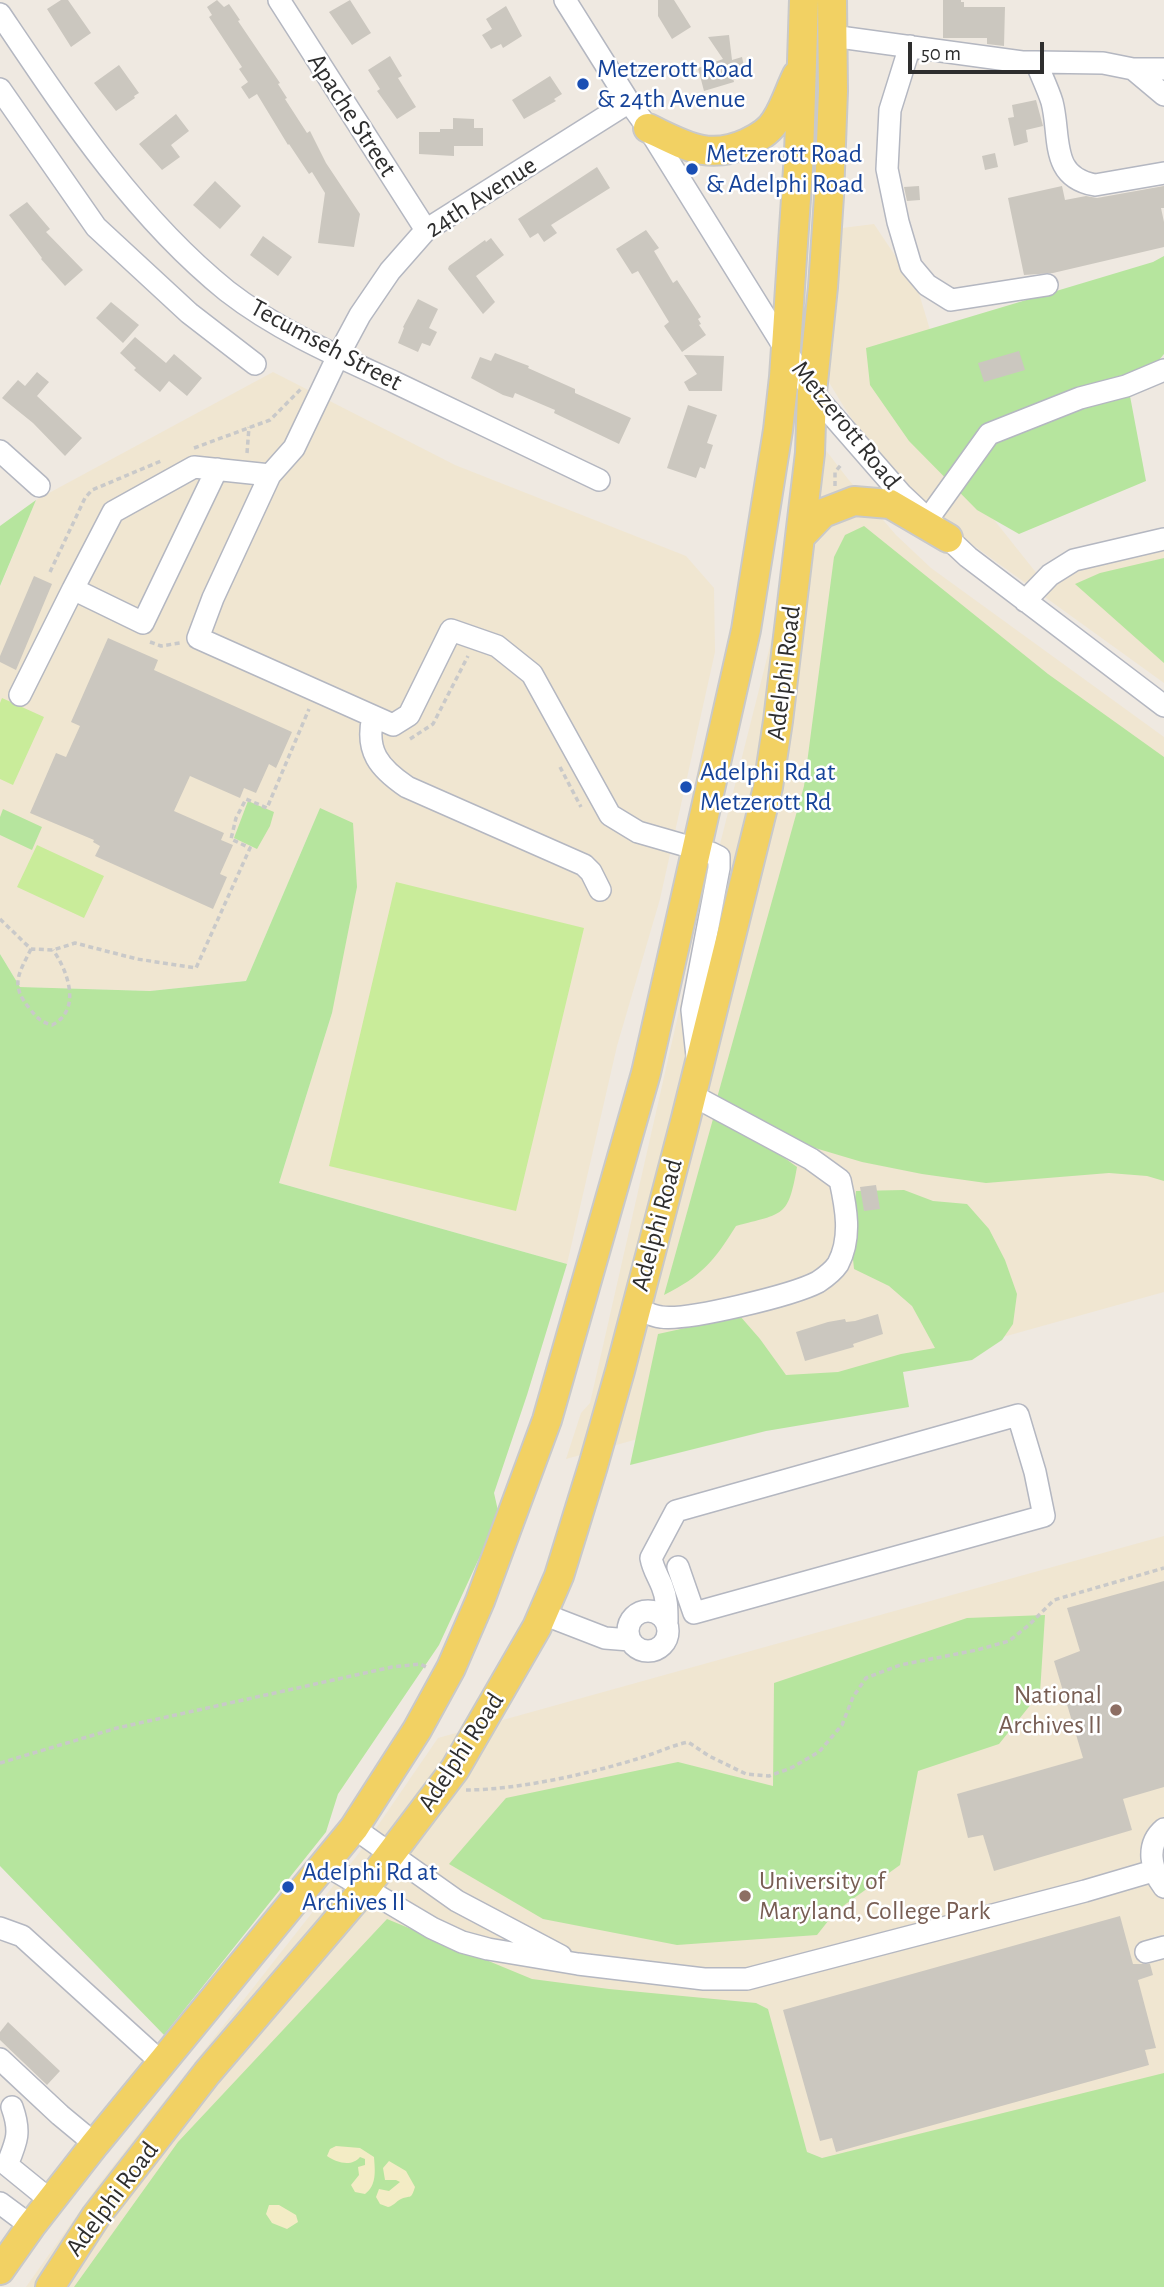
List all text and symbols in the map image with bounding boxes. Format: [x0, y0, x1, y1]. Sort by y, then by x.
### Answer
scale bar [912, 28, 1048, 72]
text: 50 m [921, 43, 961, 64]
street label: Apache Street [301, 47, 403, 183]
place label: Metzerott Road & 24th Avenue [597, 53, 753, 114]
marker: Metzerott Road & 24th Avenue [575, 76, 591, 92]
place label: Metzerott Road & Adelphi Road [706, 138, 864, 200]
street label: 24th Avenue [420, 150, 542, 244]
marker: Metzerott Road & Adelphi Road [684, 161, 700, 177]
street label: Tecumseh Street [245, 292, 407, 398]
street label: Metzerott Road [785, 354, 907, 496]
street label: Adelphi Road [760, 604, 808, 742]
place label: Adelphi Rd at Metzerott Rd [700, 756, 835, 818]
marker: Adelphi Rd at Metzerott Rd [678, 779, 694, 795]
street label: Adelphi Road [624, 1156, 690, 1294]
place label: National Archives II [999, 1679, 1102, 1740]
street label: Adelphi Road [411, 1687, 511, 1817]
marker: National Archives II [1108, 1702, 1124, 1718]
place label: Adelphi Rd at Archives II [302, 1856, 437, 1918]
place label: University of Maryland, College Park [759, 1865, 990, 1926]
marker: Adelphi Rd at Archives II [280, 1879, 296, 1895]
marker: University of Maryland, College Park [737, 1888, 753, 1904]
street label: Adelphi Road [59, 2136, 165, 2262]

